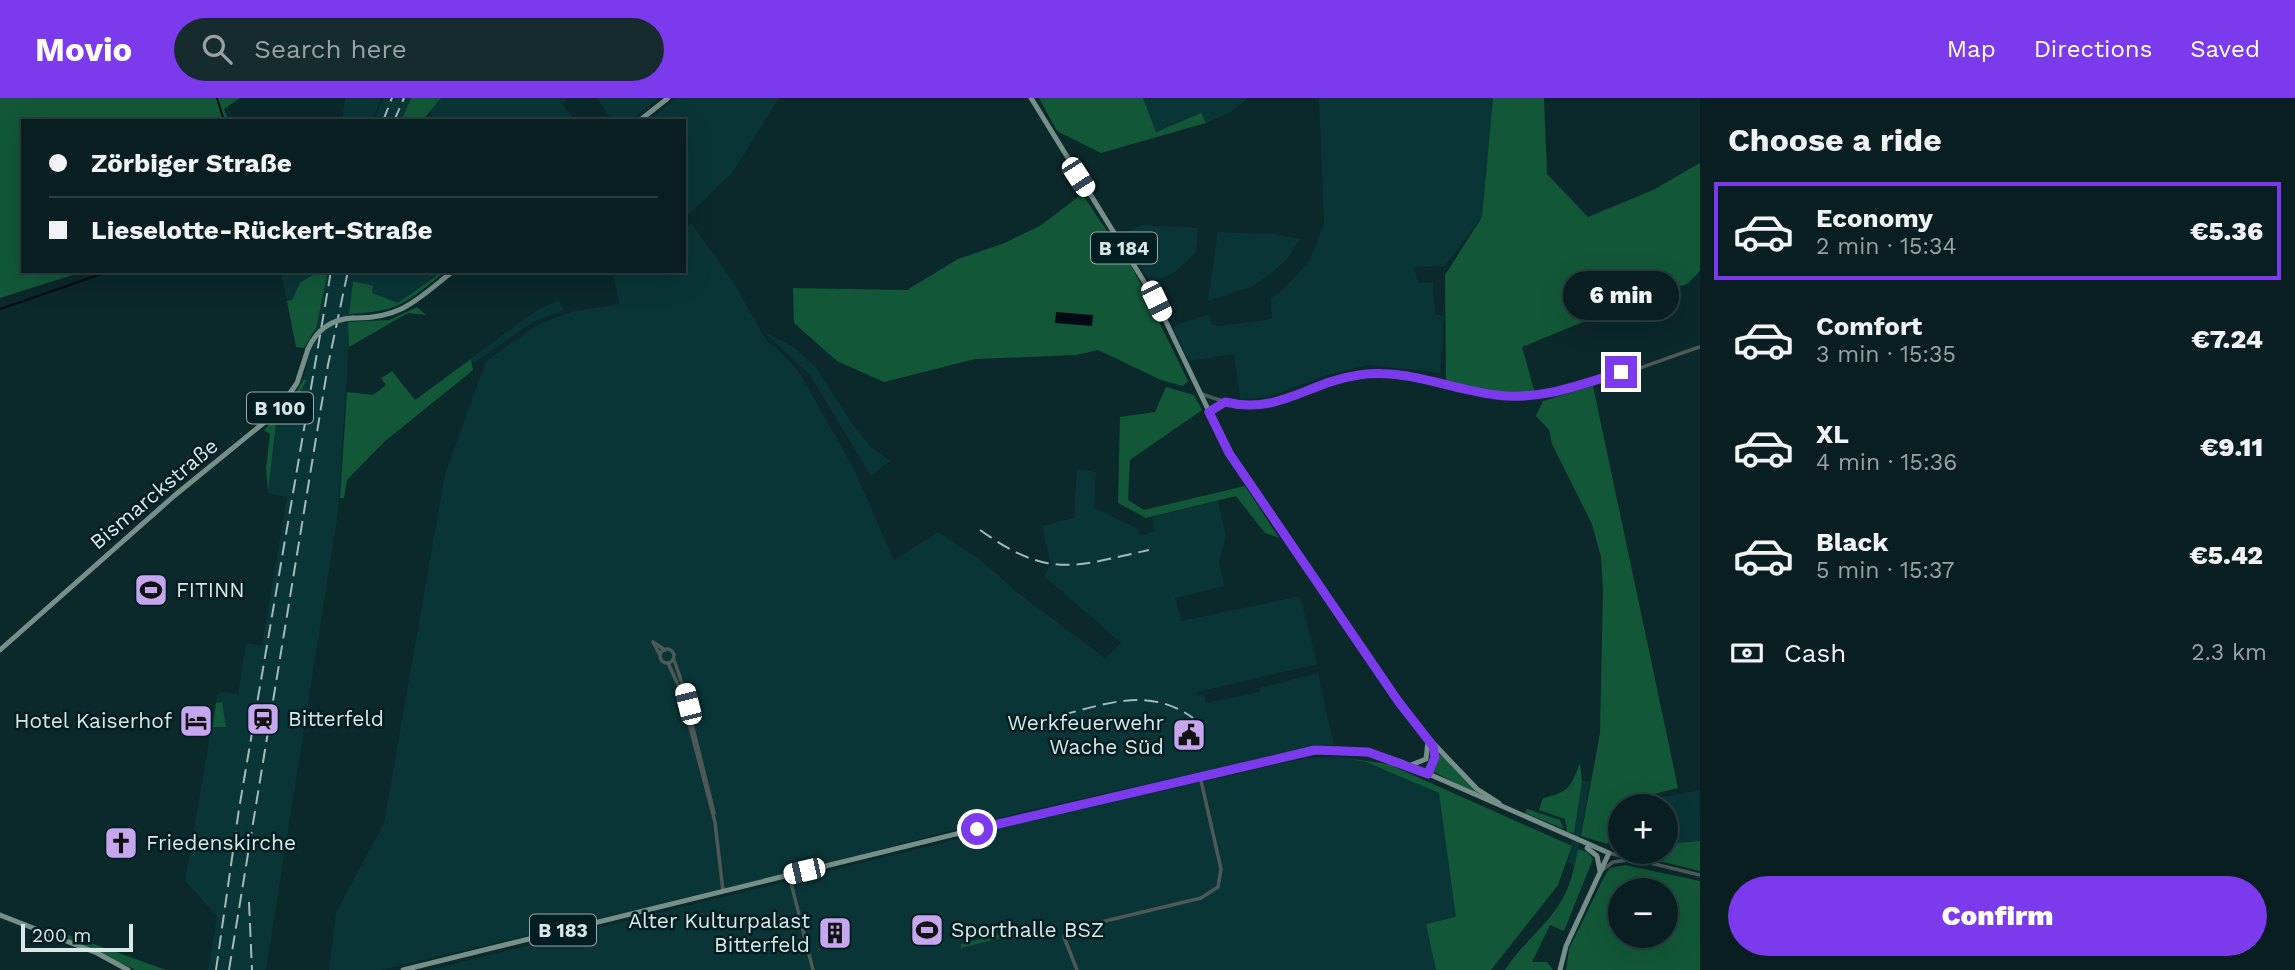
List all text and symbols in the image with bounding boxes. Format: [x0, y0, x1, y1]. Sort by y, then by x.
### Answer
search box [174, 18, 664, 81]
text: Movio [35, 30, 132, 69]
icon: search [198, 30, 236, 68]
text: Search here [254, 34, 407, 64]
text: Map [1947, 35, 1996, 63]
text: Directions [2034, 35, 2152, 63]
text: Saved [2190, 35, 2260, 63]
text: Choose a ride [1728, 121, 1942, 159]
text: Zörbiger Straße [91, 148, 292, 178]
car [1058, 154, 1099, 200]
icon: car [1732, 200, 1795, 263]
text: Economy [1816, 203, 1933, 233]
text: Lieselotte-Rückert-Straße [91, 215, 433, 245]
text: €5.36 [2190, 216, 2263, 246]
road number: B 184 [1091, 232, 1157, 264]
text: 2 min · 15:34 [1816, 233, 1957, 260]
callout: 6 min [1563, 271, 1679, 320]
car [1138, 278, 1175, 324]
text: 6 min [1589, 282, 1653, 309]
icon: car [1732, 308, 1795, 371]
text: Comfort [1816, 311, 1922, 341]
text: €7.24 [2191, 324, 2263, 354]
text: 3 min · 15:35 [1816, 341, 1956, 368]
route end [1605, 356, 1637, 388]
road number: B 100 [247, 392, 313, 424]
icon: car [1732, 416, 1795, 479]
text: XL [1816, 419, 1849, 449]
text: €9.11 [2200, 432, 2263, 462]
street label: Bismarckstraße [85, 433, 223, 554]
text: 4 min · 15:36 [1816, 449, 1957, 476]
icon: car [1732, 524, 1795, 587]
text: Black [1816, 527, 1888, 557]
text: €5.42 [2190, 540, 2263, 570]
text: 5 min · 15:37 [1816, 557, 1954, 584]
sports icon: FITINN [132, 571, 170, 609]
place label: FITINN [176, 577, 245, 602]
icon: cash [1728, 634, 1766, 672]
text: Cash [1784, 638, 1846, 668]
text: 2.3 km [2191, 639, 2267, 666]
car [673, 681, 704, 727]
station icon: Bitterfeld [244, 700, 282, 738]
hotel icon: Hotel Kaiserhof [177, 702, 215, 740]
place label: Bitterfeld [288, 706, 384, 731]
place label: Hotel Kaiserhof [14, 708, 172, 733]
place label: Werkfeuerwehr Wache Süd [1007, 710, 1164, 759]
public building icon: Werkfeuerwehr Wache Süd [1170, 716, 1208, 754]
map controls [1608, 794, 1678, 948]
button: + [1608, 794, 1678, 864]
route start [961, 813, 993, 845]
church icon: Friedenskirche [102, 824, 140, 862]
place label: Friedenskirche [146, 830, 296, 855]
car [782, 856, 827, 886]
button: Confirm [1728, 876, 2267, 956]
button: − [1608, 878, 1678, 948]
place label: Alter Kulturpalast Bitterfeld [628, 908, 810, 957]
sports icon: Sporthalle BSZ [908, 911, 946, 949]
building icon: Alter Kulturpalast Bitterfeld [816, 914, 854, 952]
road number: B 183 [530, 915, 596, 946]
place label: Sporthalle BSZ [951, 917, 1104, 942]
scale bar [21, 921, 133, 953]
text: 200 m [32, 924, 91, 947]

